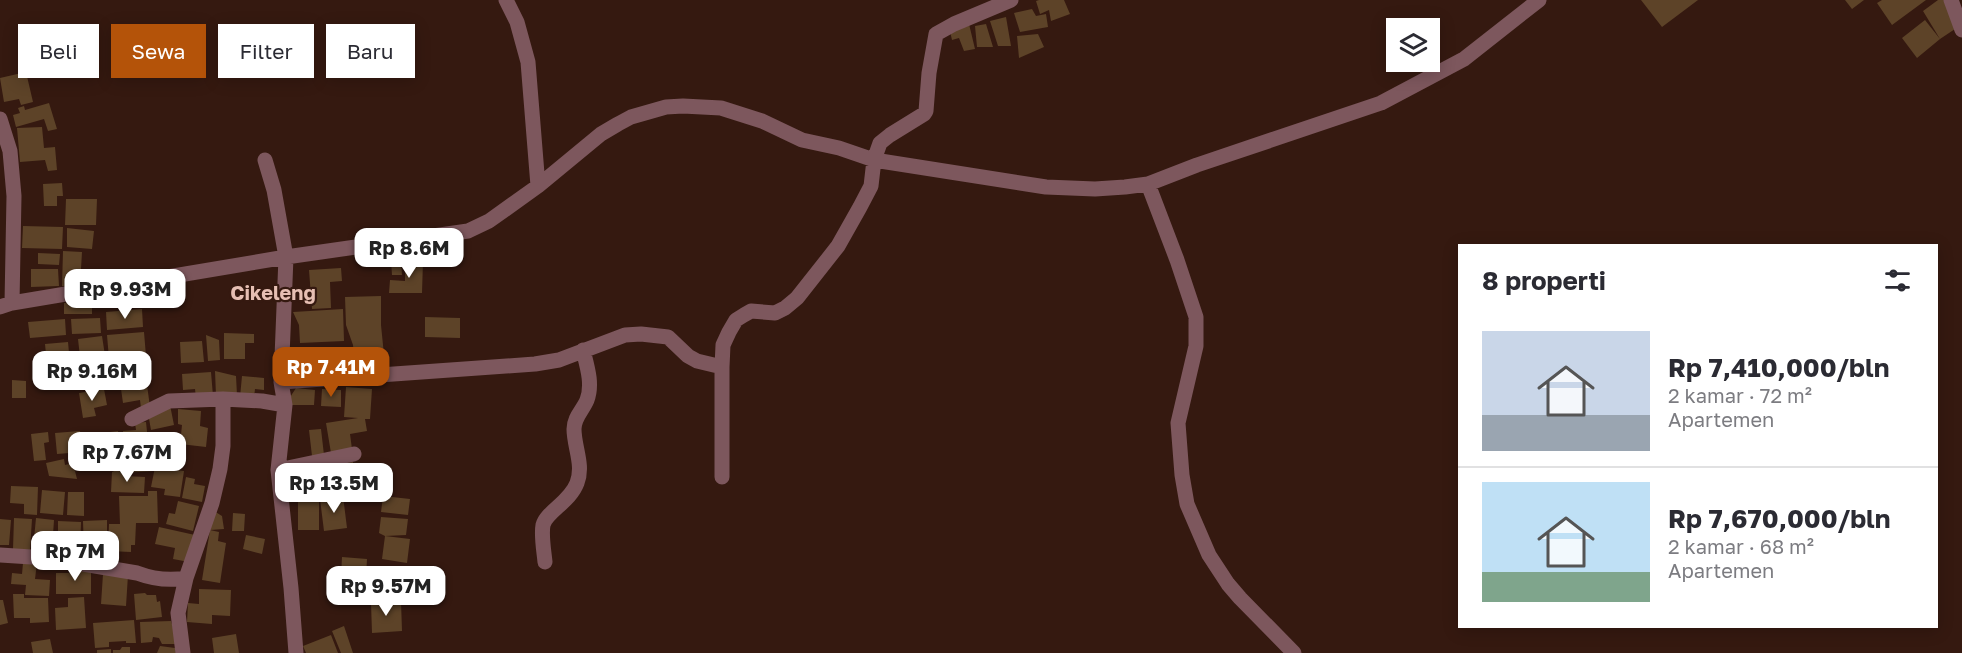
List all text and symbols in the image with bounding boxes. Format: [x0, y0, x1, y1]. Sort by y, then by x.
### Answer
map controls [1386, 18, 1440, 72]
button: layers [1386, 18, 1440, 72]
chip: Beli [18, 24, 99, 78]
chip: Sewa [111, 24, 206, 78]
chip: Filter [218, 24, 314, 78]
chip: Baru [326, 24, 415, 78]
pin: Rp 8.6M [354, 228, 464, 279]
text: Rp 8.6M [369, 235, 449, 259]
icon: filters [1881, 264, 1914, 297]
text: 8 properti [1482, 265, 1606, 296]
pin: Rp 9.93M [63, 269, 187, 320]
text: Rp 9.93M [79, 276, 172, 300]
district label: Cikeleng [230, 280, 316, 304]
pin: Rp 7.41M [269, 347, 393, 398]
pin: Rp 9.16M [30, 351, 154, 402]
text: Rp 7,410,000/bln [1668, 352, 1890, 383]
text: Rp 7.41M [286, 354, 376, 378]
icon: home [1530, 355, 1602, 427]
text: Rp 9.16M [46, 358, 138, 382]
text: 2 kamar · 72 m² [1668, 383, 1812, 407]
text: Apartemen [1668, 407, 1774, 431]
pin: Rp 7.67M [65, 432, 189, 483]
text: Rp 7.67M [82, 439, 172, 463]
pin: Rp 13.5M [272, 463, 396, 514]
text: Rp 13.5M [289, 470, 379, 494]
text: Rp 7,670,000/bln [1668, 503, 1891, 534]
icon: home [1530, 506, 1602, 578]
pin: Rp 7M [33, 531, 117, 582]
text: 2 kamar · 68 m² [1668, 534, 1814, 558]
text: Rp 7M [45, 538, 105, 562]
text: Apartemen [1668, 558, 1774, 582]
pin: Rp 9.57M [324, 566, 448, 617]
text: Rp 9.57M [340, 573, 432, 597]

